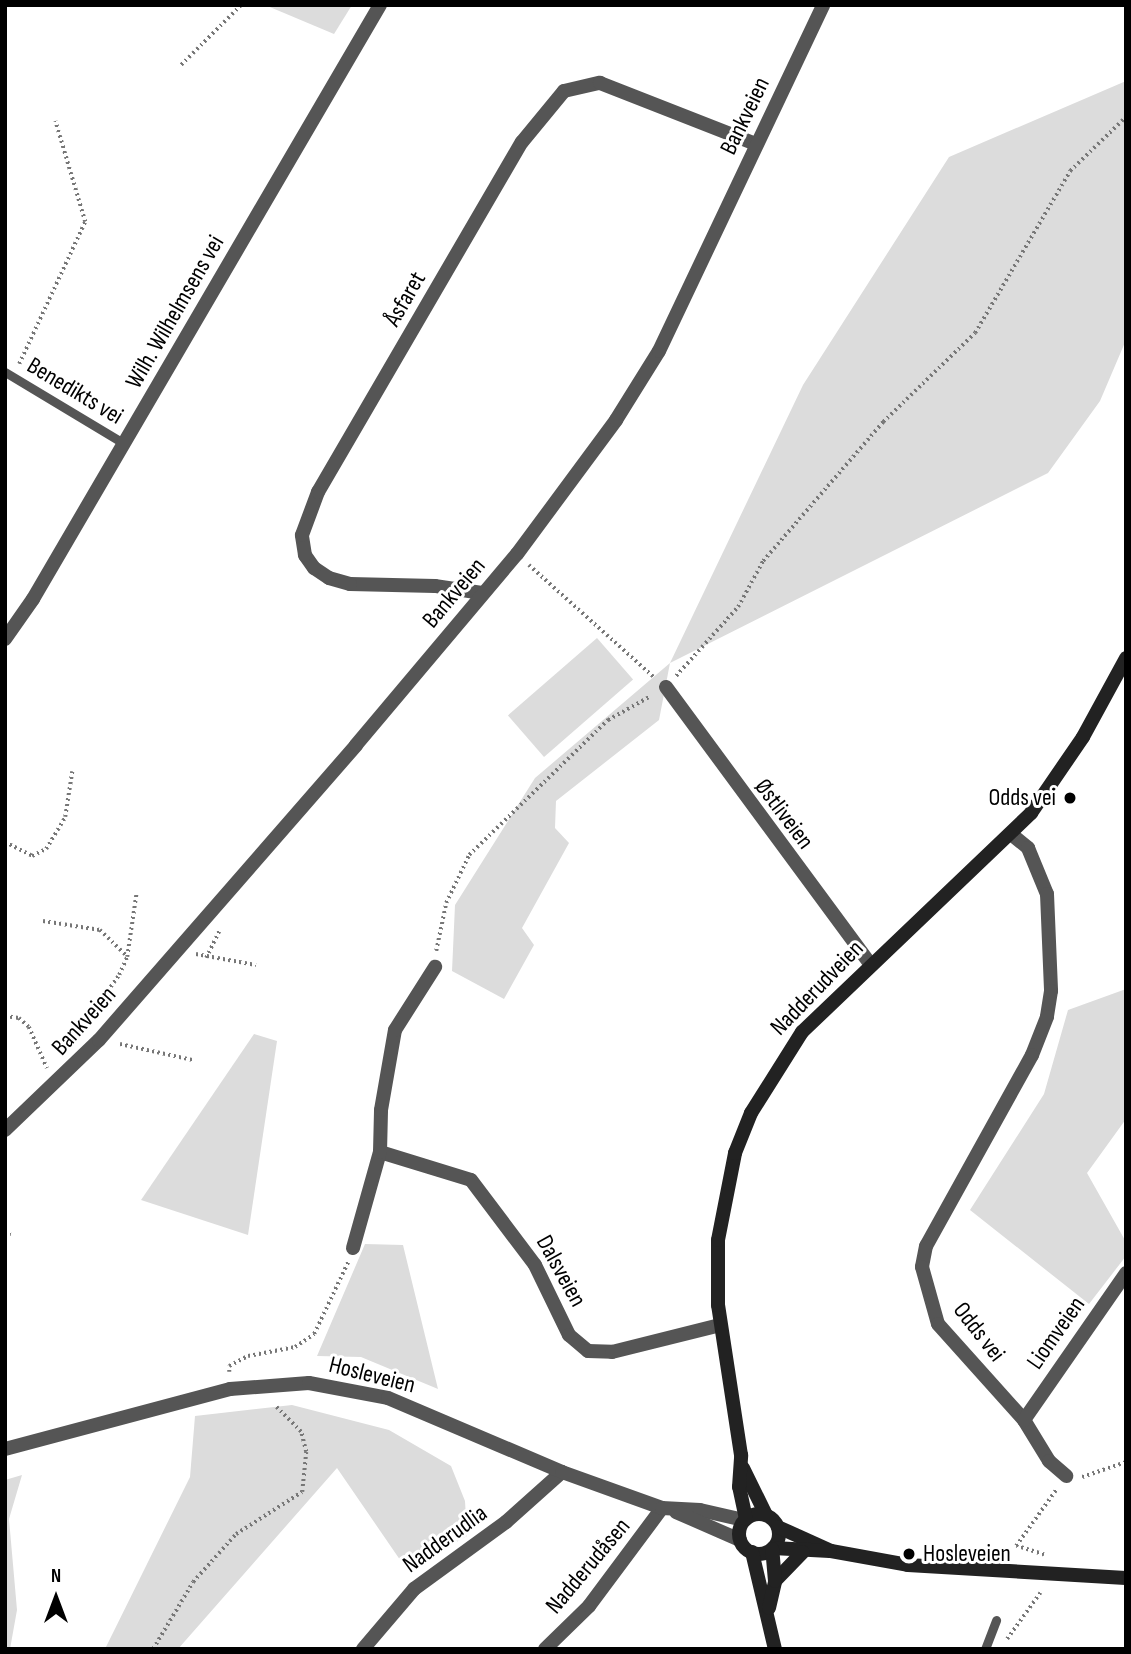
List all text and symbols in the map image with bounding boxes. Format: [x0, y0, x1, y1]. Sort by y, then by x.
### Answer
street label: Bankveien [714, 73, 776, 159]
street label: Wilh. Wilhelmsens vei [120, 230, 230, 394]
street label: Åsfaret [378, 267, 432, 331]
street label: Benedikts vei [22, 351, 128, 431]
street label: Bankveien [416, 552, 492, 634]
street label: Østliveien [748, 773, 820, 855]
place label: Odds vei [989, 784, 1056, 812]
marker: Odds vei [1062, 790, 1078, 806]
street label: Nadderudveien [765, 934, 869, 1042]
street label: Bankveien [46, 981, 122, 1061]
street label: Dalsveien [530, 1230, 592, 1312]
street label: Liomveien [1021, 1291, 1091, 1375]
street label: Odds vei [947, 1297, 1011, 1367]
street label: Hosleveien [326, 1350, 418, 1400]
street label: Nadderudlia [397, 1499, 493, 1579]
street label: Nadderudåsen [540, 1512, 636, 1620]
place label: Hosleveien [923, 1540, 1011, 1568]
marker: Hosleveien [901, 1546, 917, 1562]
north arrow [21, 1563, 91, 1633]
text: N [51, 1565, 61, 1588]

